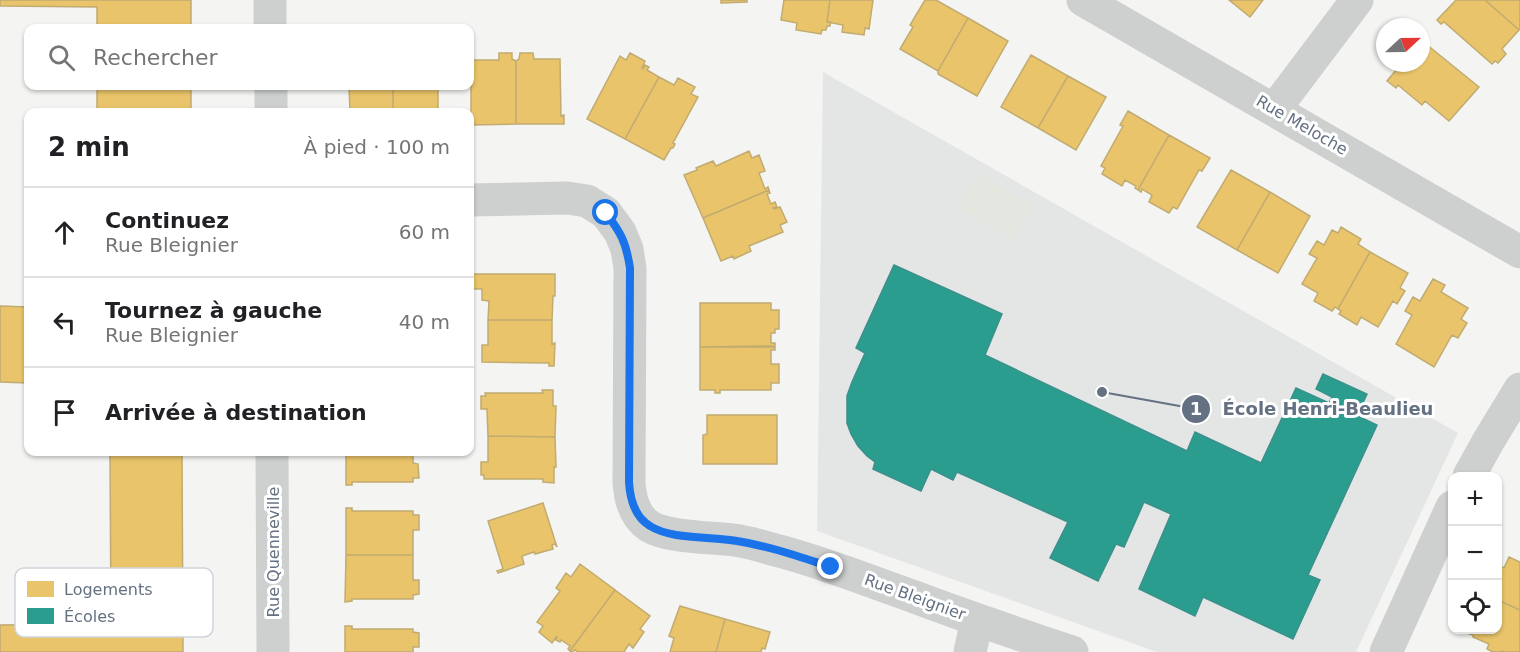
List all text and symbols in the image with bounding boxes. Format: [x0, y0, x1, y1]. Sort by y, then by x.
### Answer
north arrow [1376, 18, 1430, 72]
search box [24, 24, 474, 90]
icon: search [45, 41, 78, 74]
text: Rechercher [93, 45, 218, 70]
street label: Rue Meloche [1253, 91, 1351, 159]
text: 2 min [48, 132, 130, 162]
text: À pied · 100 m [304, 135, 450, 159]
route start [592, 199, 618, 225]
text: Continuez [105, 208, 229, 233]
icon: ahead [48, 216, 81, 249]
text: 60 m [399, 220, 450, 244]
text: Rue Bleignier [105, 233, 238, 257]
text: Tournez à gauche [105, 298, 322, 323]
icon: left [48, 306, 81, 339]
text: 40 m [399, 310, 450, 334]
text: Rue Bleignier [105, 323, 238, 347]
callout: École Henri-Beaulieu [1181, 391, 1445, 427]
icon: arrive [48, 396, 81, 429]
text: 1 [1190, 398, 1202, 419]
text: École Henri-Beaulieu [1223, 398, 1433, 419]
text: Arrivée à destination [105, 400, 367, 425]
map controls [1448, 472, 1502, 634]
button: + [1448, 472, 1502, 526]
street label: Rue Quenneville [264, 487, 283, 617]
button: − [1448, 526, 1502, 580]
route end [817, 553, 843, 579]
legend [15, 568, 213, 637]
street label: Rue Bleignier [862, 570, 969, 624]
text: Logements [64, 580, 153, 599]
button: locate [1448, 580, 1502, 634]
text: Écoles [64, 607, 115, 626]

